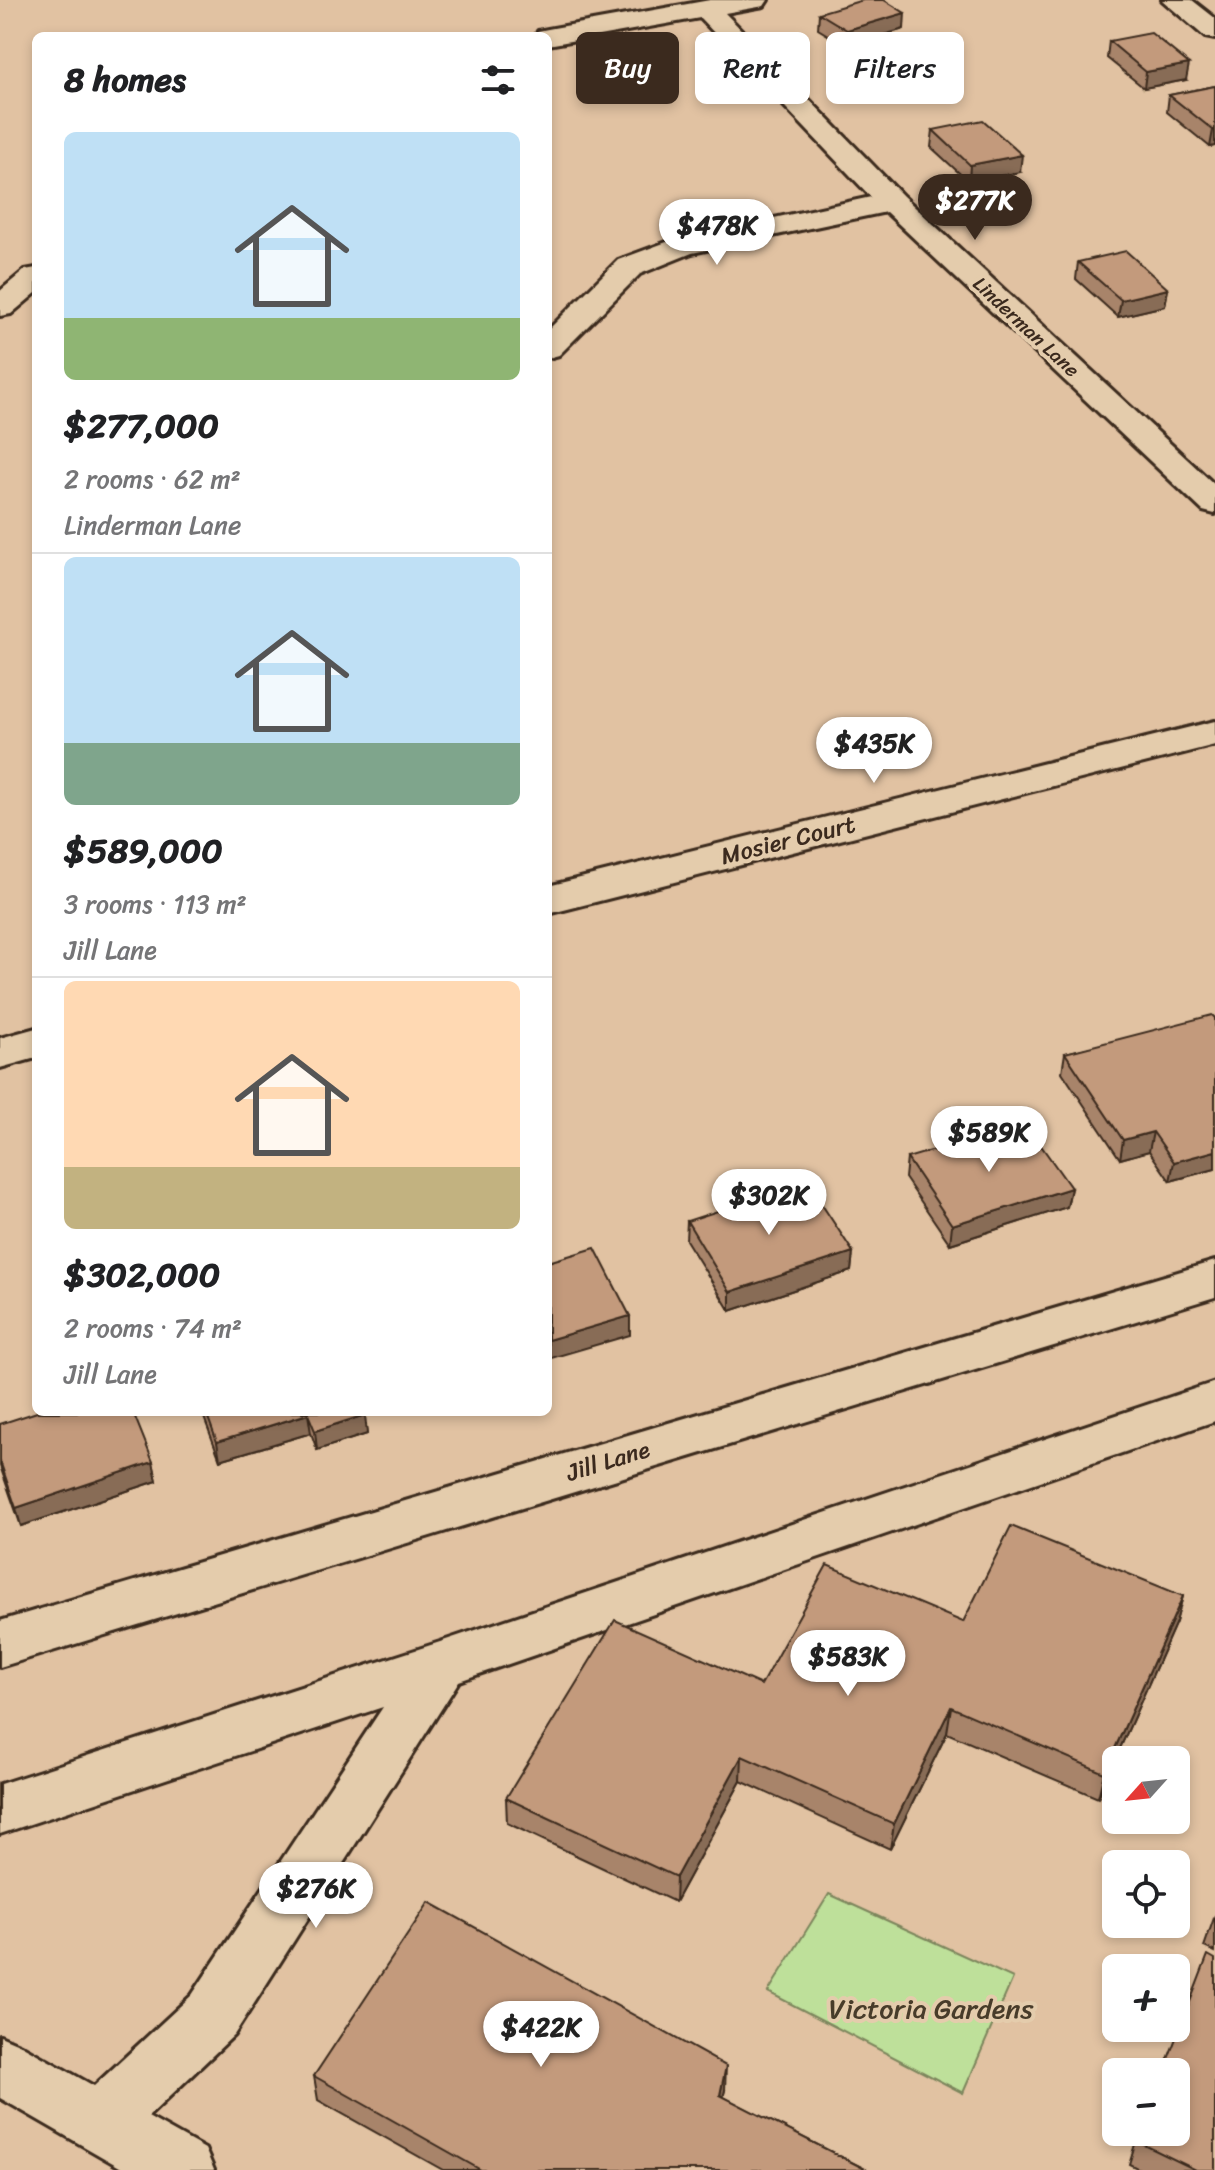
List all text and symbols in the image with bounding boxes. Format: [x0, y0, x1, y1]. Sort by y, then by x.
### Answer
chip: Buy [576, 32, 679, 104]
chip: Rent [695, 32, 810, 104]
chip: Filters [826, 32, 964, 104]
text: 8 homes [64, 50, 186, 110]
icon: filters [476, 58, 520, 102]
pin: $277K [919, 174, 1031, 242]
text: $277K [936, 177, 1014, 223]
icon: home [220, 184, 364, 328]
pin: $478K [661, 199, 773, 267]
text: $478K [677, 202, 757, 248]
street label: Linderman Lane [964, 268, 1088, 386]
text: $277,000 [64, 396, 219, 456]
text: 2 rooms · 62 m² [64, 456, 241, 502]
text: Linderman Lane [64, 502, 241, 548]
icon: home [220, 609, 364, 753]
pin: $435K [818, 717, 930, 785]
text: $435K [834, 720, 914, 766]
street label: Mosier Court [716, 803, 860, 877]
text: $589,000 [64, 821, 223, 881]
text: 3 rooms · 113 m² [64, 881, 247, 927]
text: Jill Lane [64, 927, 157, 973]
icon: home [220, 1033, 364, 1177]
pin: $589K [933, 1106, 1045, 1174]
text: $589K [949, 1109, 1029, 1155]
pin: $302K [713, 1169, 825, 1237]
text: $302K [729, 1172, 809, 1218]
text: $302,000 [64, 1245, 220, 1305]
text: 2 rooms · 74 m² [64, 1305, 242, 1351]
text: Jill Lane [64, 1351, 157, 1397]
street label: Jill Lane [560, 1428, 655, 1494]
pin: $583K [792, 1630, 904, 1698]
text: $583K [808, 1633, 888, 1679]
north arrow [1102, 1746, 1190, 1834]
map controls [1102, 1746, 1190, 2146]
button: locate [1102, 1850, 1190, 1938]
pin: $276K [260, 1862, 372, 1930]
text: $276K [277, 1865, 355, 1911]
button: + [1102, 1954, 1190, 2042]
park label: Victoria Gardens [829, 1984, 1033, 2033]
pin: $422K [485, 2001, 597, 2069]
text: $422K [501, 2004, 581, 2050]
button: − [1102, 2058, 1190, 2146]

